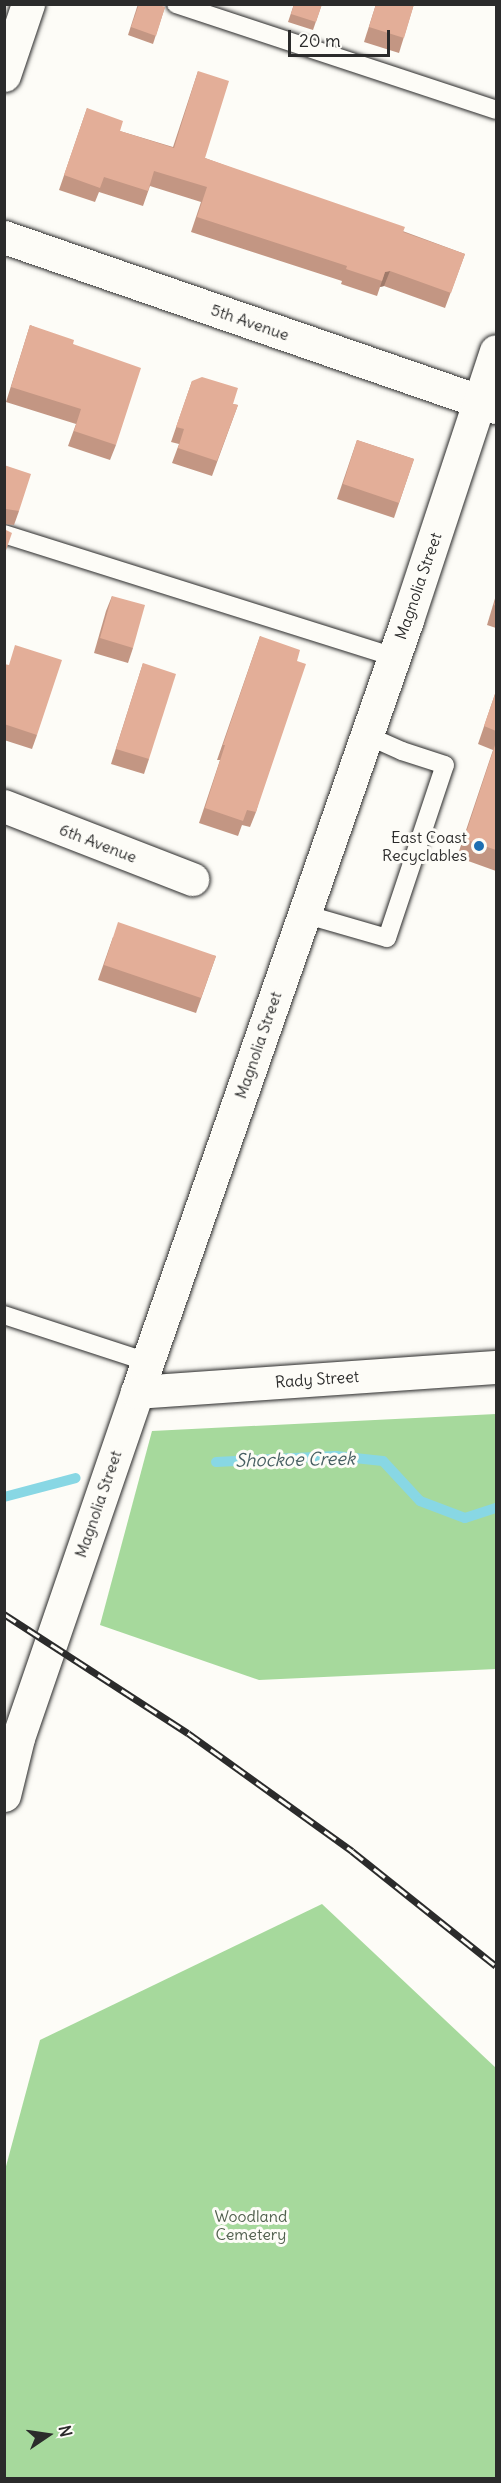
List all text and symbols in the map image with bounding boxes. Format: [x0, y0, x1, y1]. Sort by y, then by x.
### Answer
scale bar [291, 18, 393, 56]
text: 20 m [299, 29, 341, 52]
street label: 5th Avenue [208, 300, 292, 344]
street label: Magnolia Street [391, 530, 445, 642]
street label: 6th Avenue [57, 819, 139, 867]
place label: East Coast Recyclables [382, 827, 467, 865]
marker: East Coast Recyclables [472, 839, 486, 853]
street label: Magnolia Street [231, 989, 285, 1101]
street label: Rady Street [274, 1366, 360, 1392]
street label: Magnolia Street [71, 1448, 125, 1560]
water label: Shockoe Creek [235, 1448, 355, 1472]
park label: Woodland Cemetery [215, 2206, 287, 2244]
north arrow [18, 2405, 78, 2465]
text: N [55, 2423, 77, 2439]

